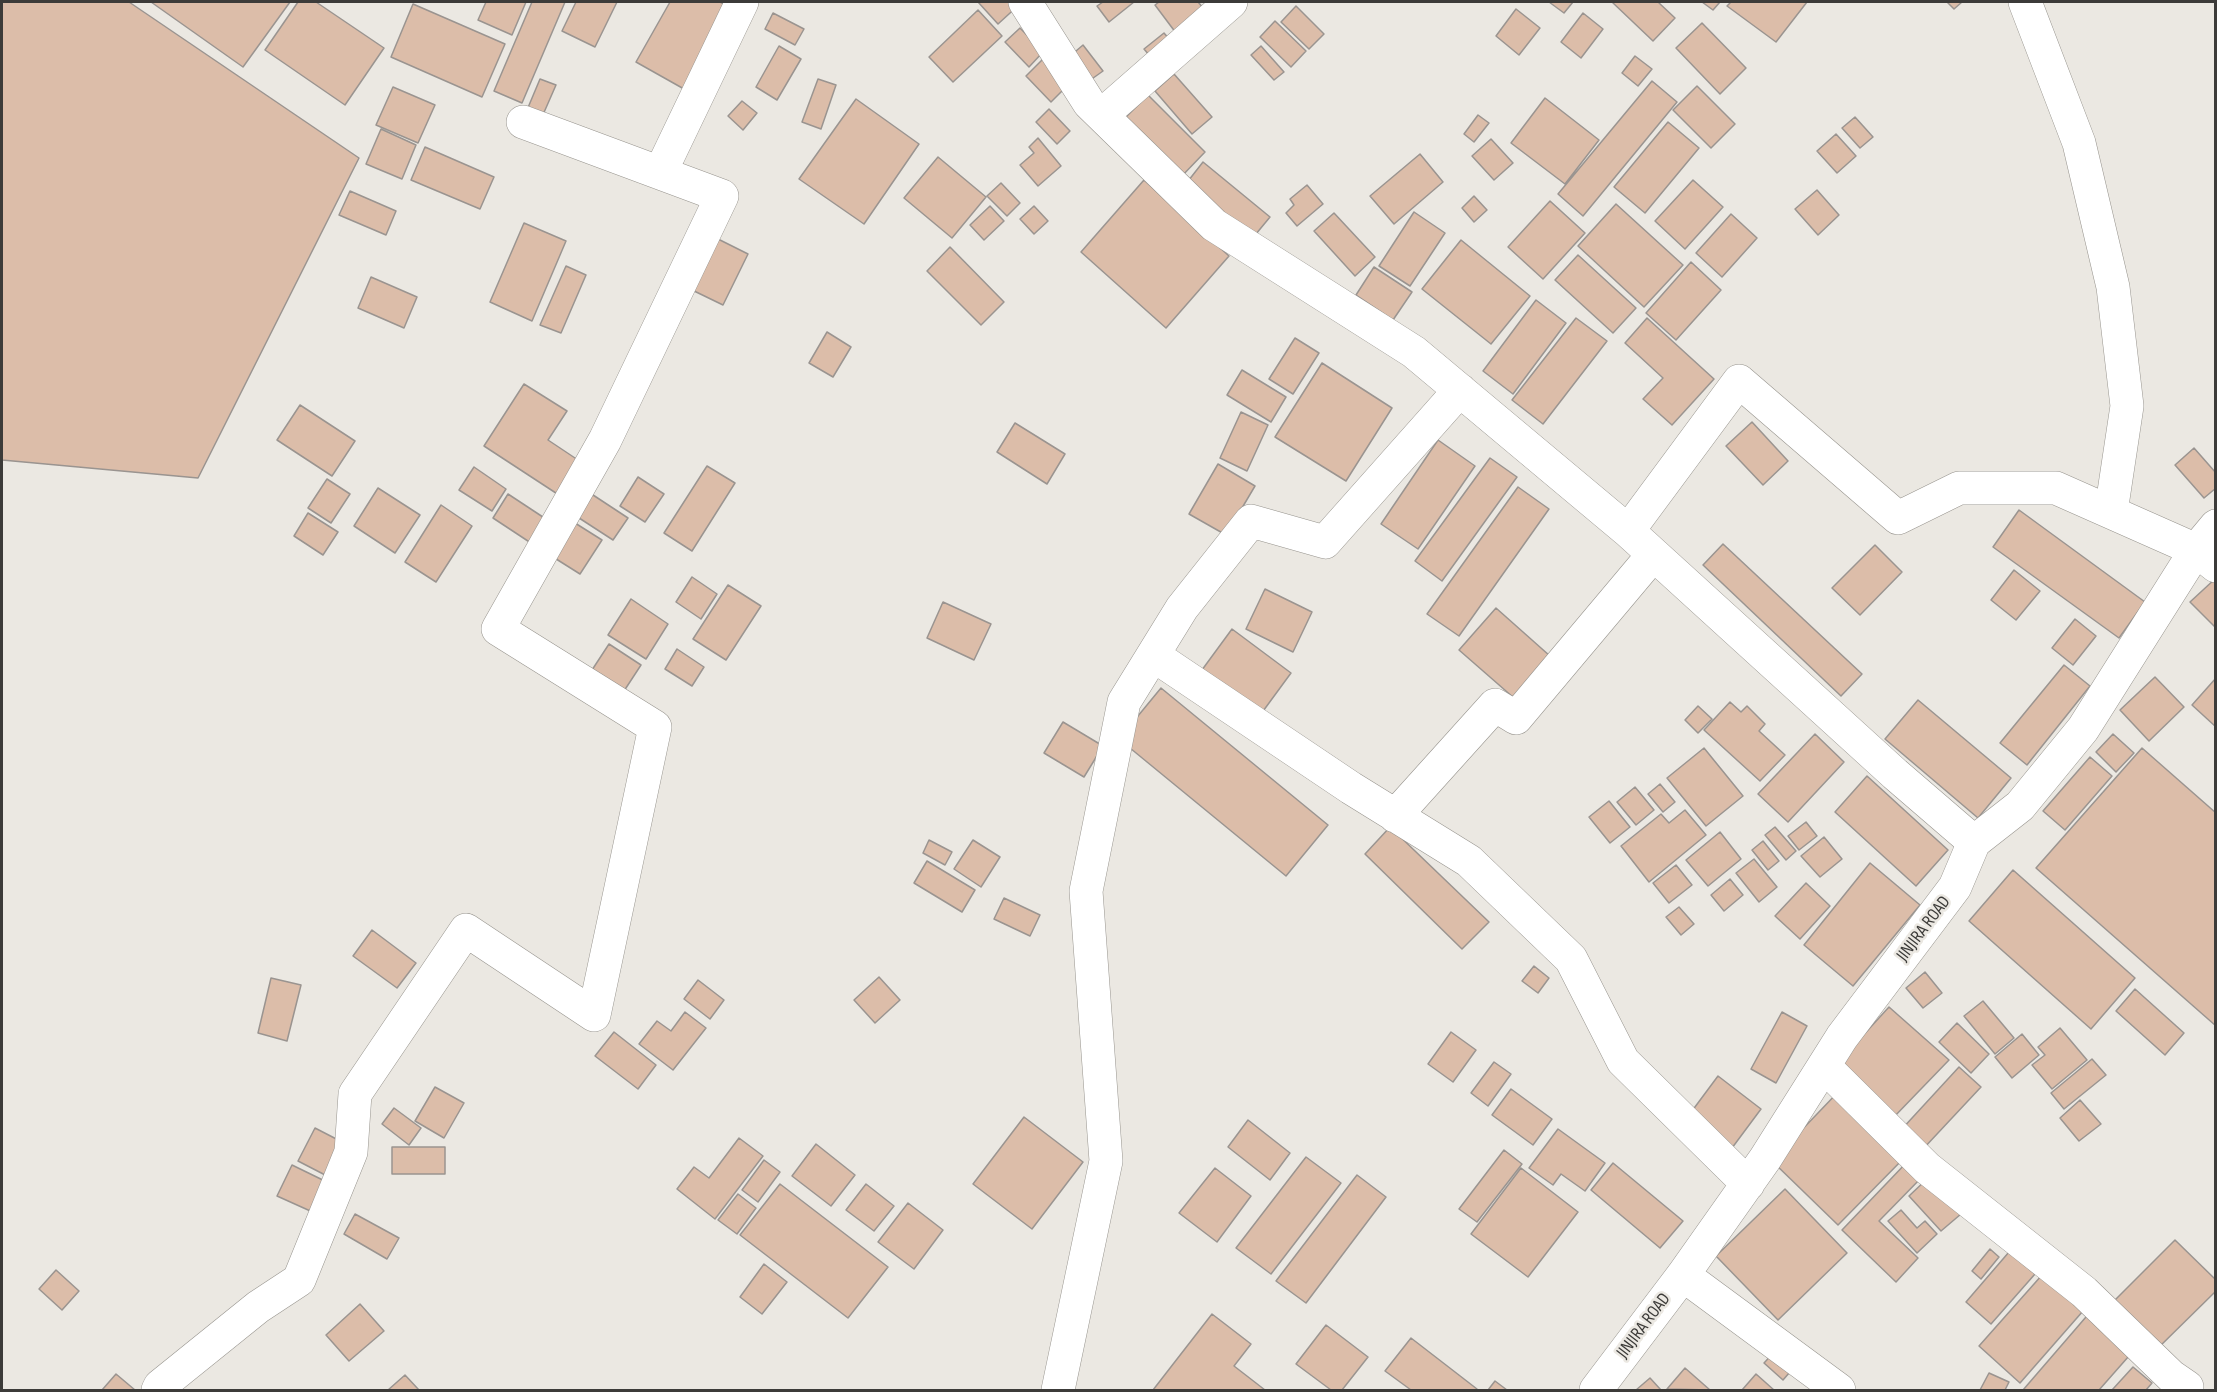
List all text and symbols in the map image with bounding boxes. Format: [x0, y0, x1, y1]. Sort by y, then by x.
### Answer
street label: JINJIRA ROAD [1892, 892, 1956, 966]
street label: JINJIRA ROAD [1612, 1289, 1676, 1363]

